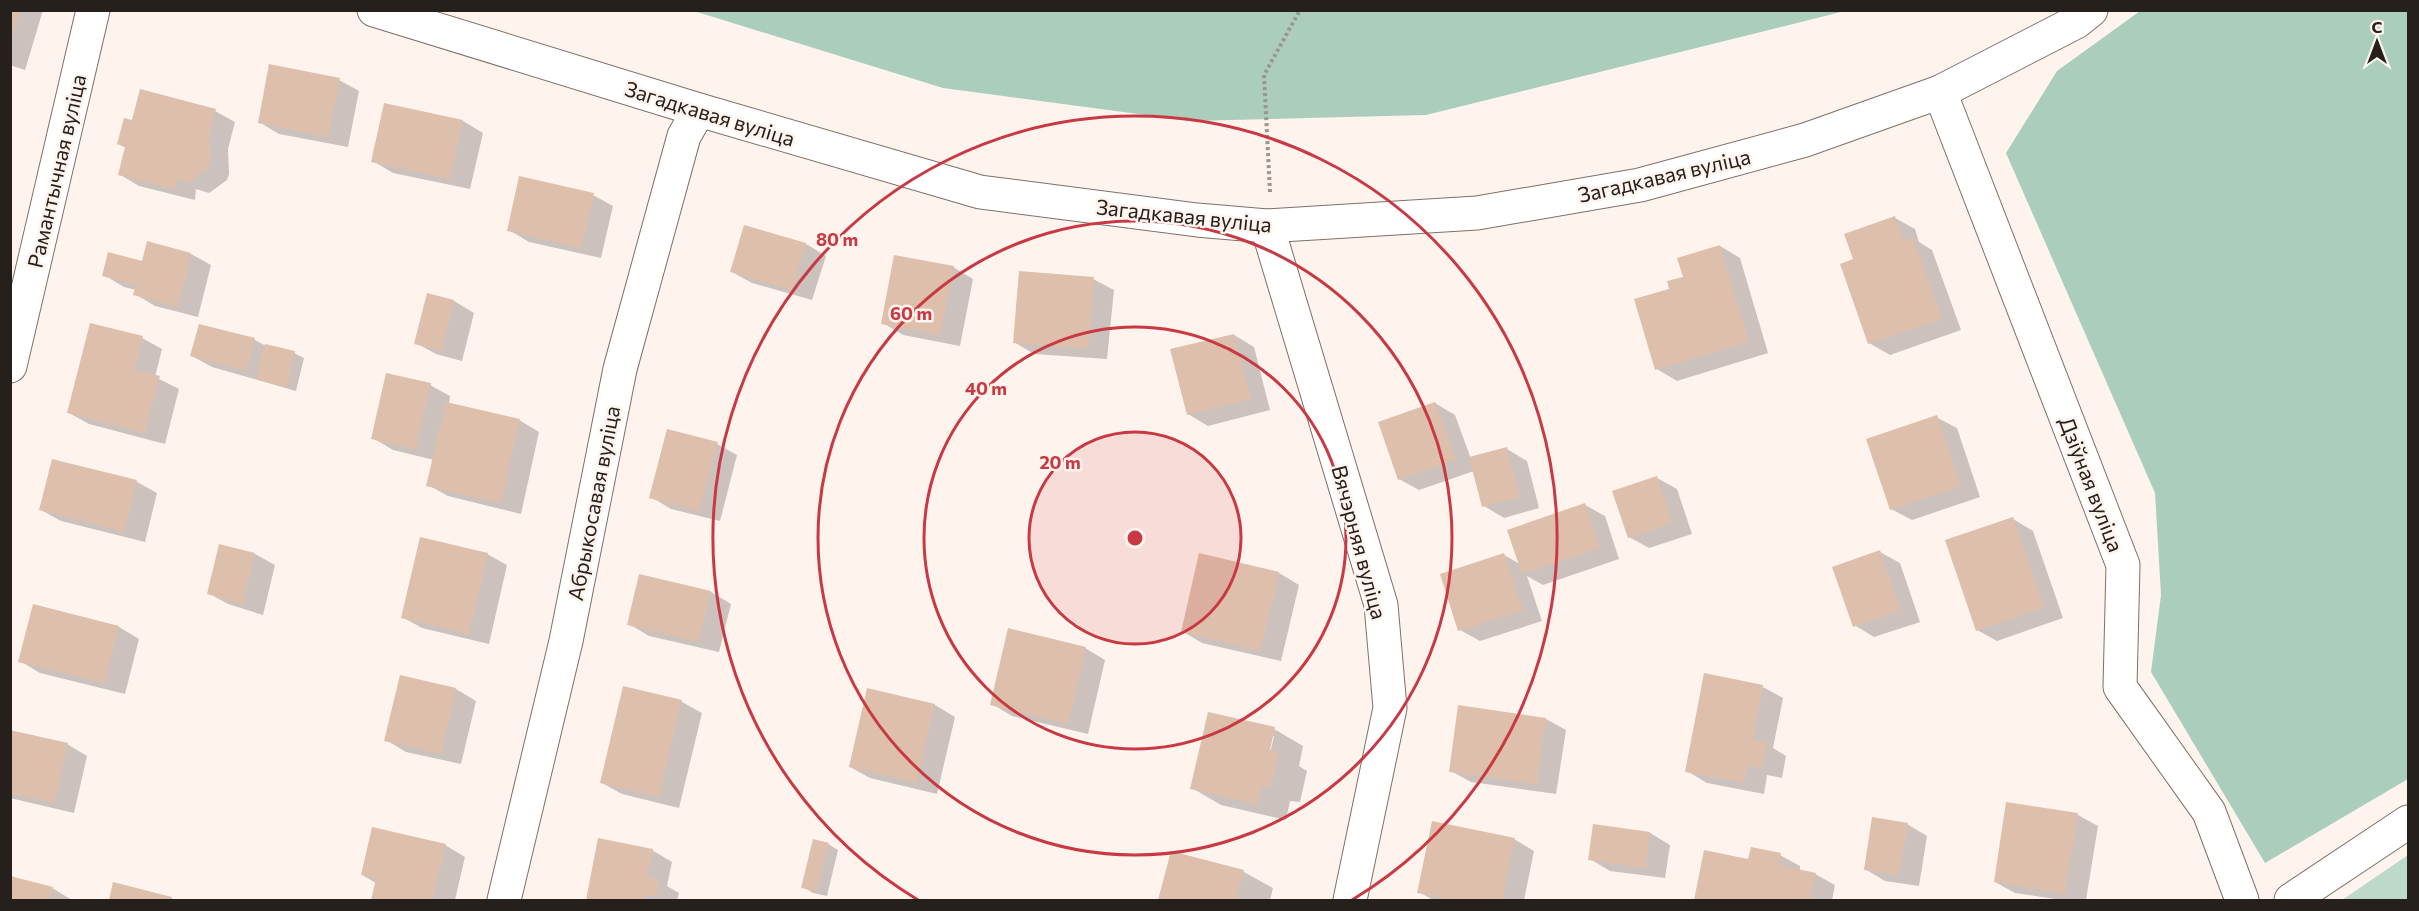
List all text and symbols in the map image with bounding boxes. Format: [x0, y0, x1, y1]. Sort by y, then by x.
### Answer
north arrow [2347, 12, 2407, 72]
text: С [2372, 17, 2383, 36]
street label: Рамантычная вуліца [22, 72, 90, 270]
street label: Загадкавая вуліца [622, 75, 798, 151]
street label: Загадкавая вуліца [1575, 143, 1753, 207]
street label: Загадкавая вуліца [1095, 193, 1273, 237]
text: 80 m [816, 228, 858, 250]
text: 60 m [890, 302, 932, 324]
text: 40 m [965, 377, 1007, 399]
street label: Абрыкосавая вуліца [562, 404, 624, 602]
street label: Дзіўная вуліца [2055, 413, 2129, 555]
text: 20 m [1039, 451, 1081, 473]
street label: Вячэрняя вуліца [1327, 462, 1393, 622]
centre of rings [1125, 528, 1145, 548]

